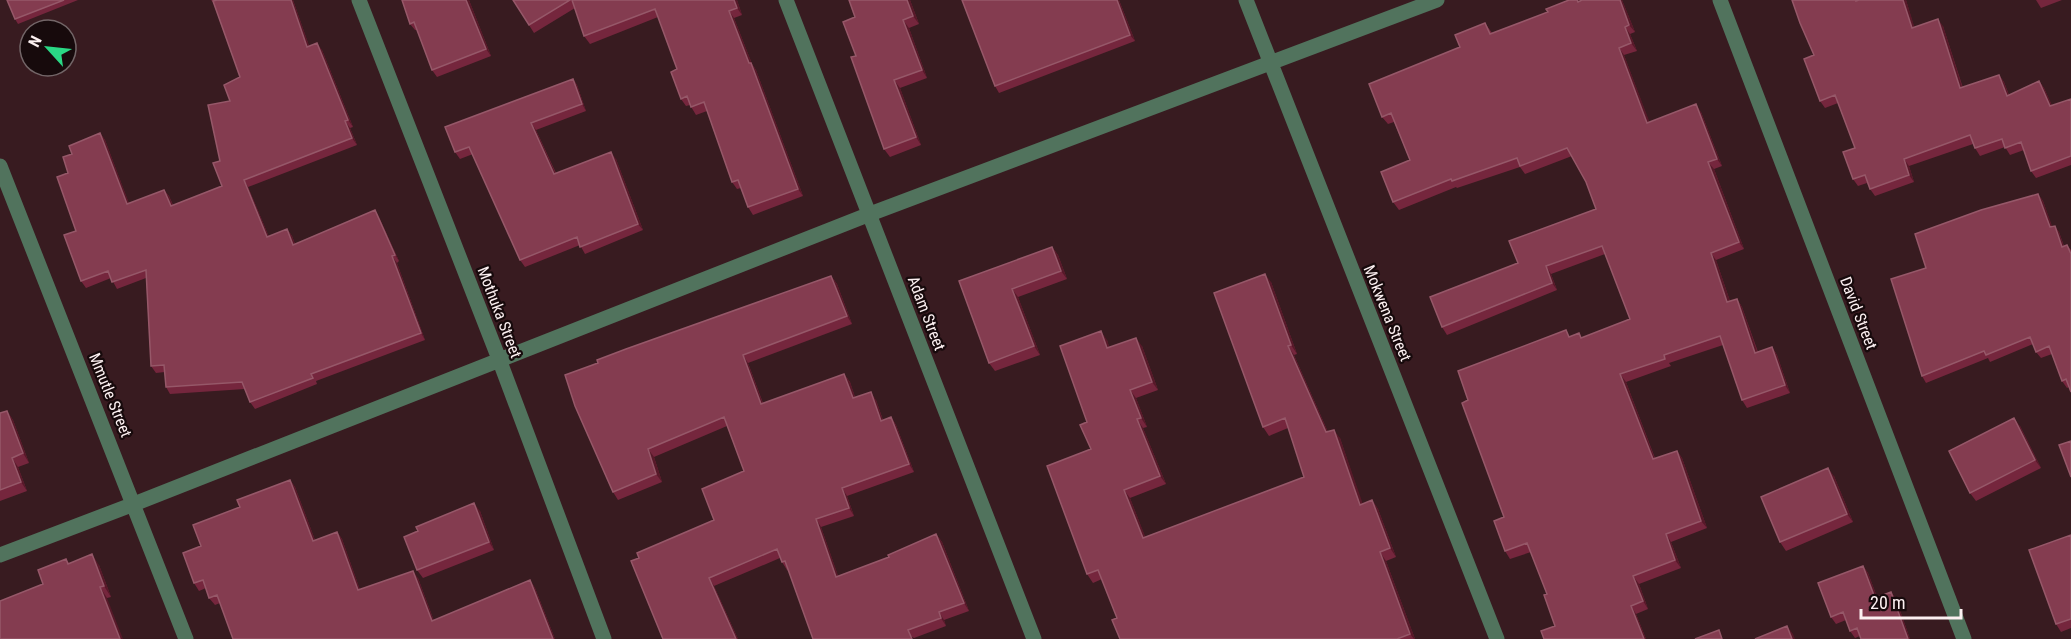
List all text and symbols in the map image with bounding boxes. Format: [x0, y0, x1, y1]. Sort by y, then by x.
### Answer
north arrow [18, 18, 78, 78]
text: N [24, 33, 46, 50]
street label: Mokwena Street [1360, 262, 1416, 364]
street label: Mothuka Street [473, 264, 526, 361]
street label: Adam Street [904, 273, 949, 353]
street label: David Street [1836, 274, 1881, 352]
street label: Mmutle Street [85, 350, 136, 440]
scale bar [1861, 582, 1962, 620]
text: 20 m [1870, 592, 1905, 613]

